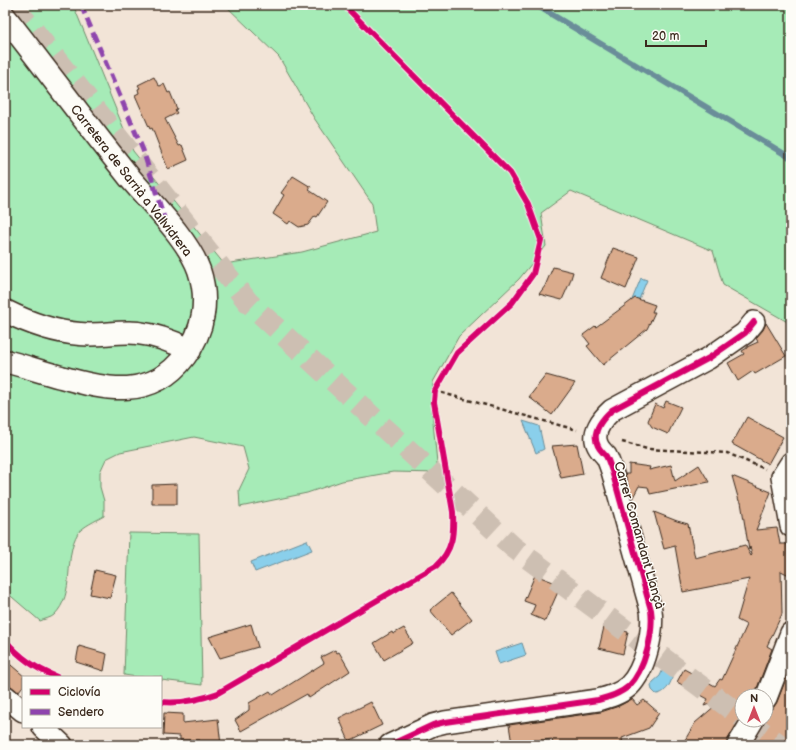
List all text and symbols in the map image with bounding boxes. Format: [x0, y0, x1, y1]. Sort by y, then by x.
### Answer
scale bar [646, 22, 706, 48]
text: 20 m [652, 29, 679, 44]
street label: Carretera de Sarrià a Vallvidrera [67, 101, 195, 260]
street label: Carrer Comandant Llançà [610, 460, 668, 611]
legend [22, 676, 162, 728]
text: Ciclovía [58, 685, 101, 700]
north arrow [734, 688, 774, 728]
text: N [750, 692, 758, 705]
text: Sendero [58, 705, 104, 720]

